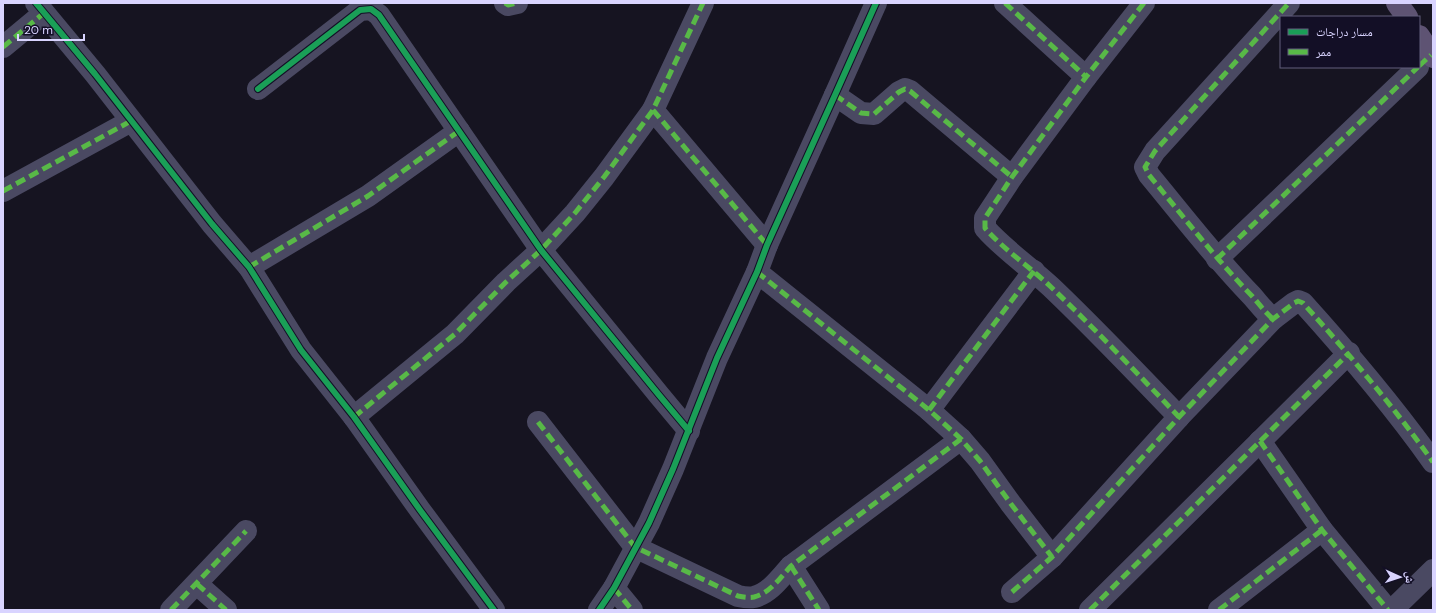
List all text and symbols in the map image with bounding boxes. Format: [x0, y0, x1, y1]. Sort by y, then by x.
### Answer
scale bar [18, 16, 84, 42]
legend [1280, 16, 1420, 68]
text: 20 m [24, 22, 53, 38]
text: مسار دراجات [1316, 24, 1373, 40]
text: ممر [1315, 44, 1331, 60]
north arrow [1380, 557, 1420, 597]
text: ش [1402, 571, 1417, 584]

